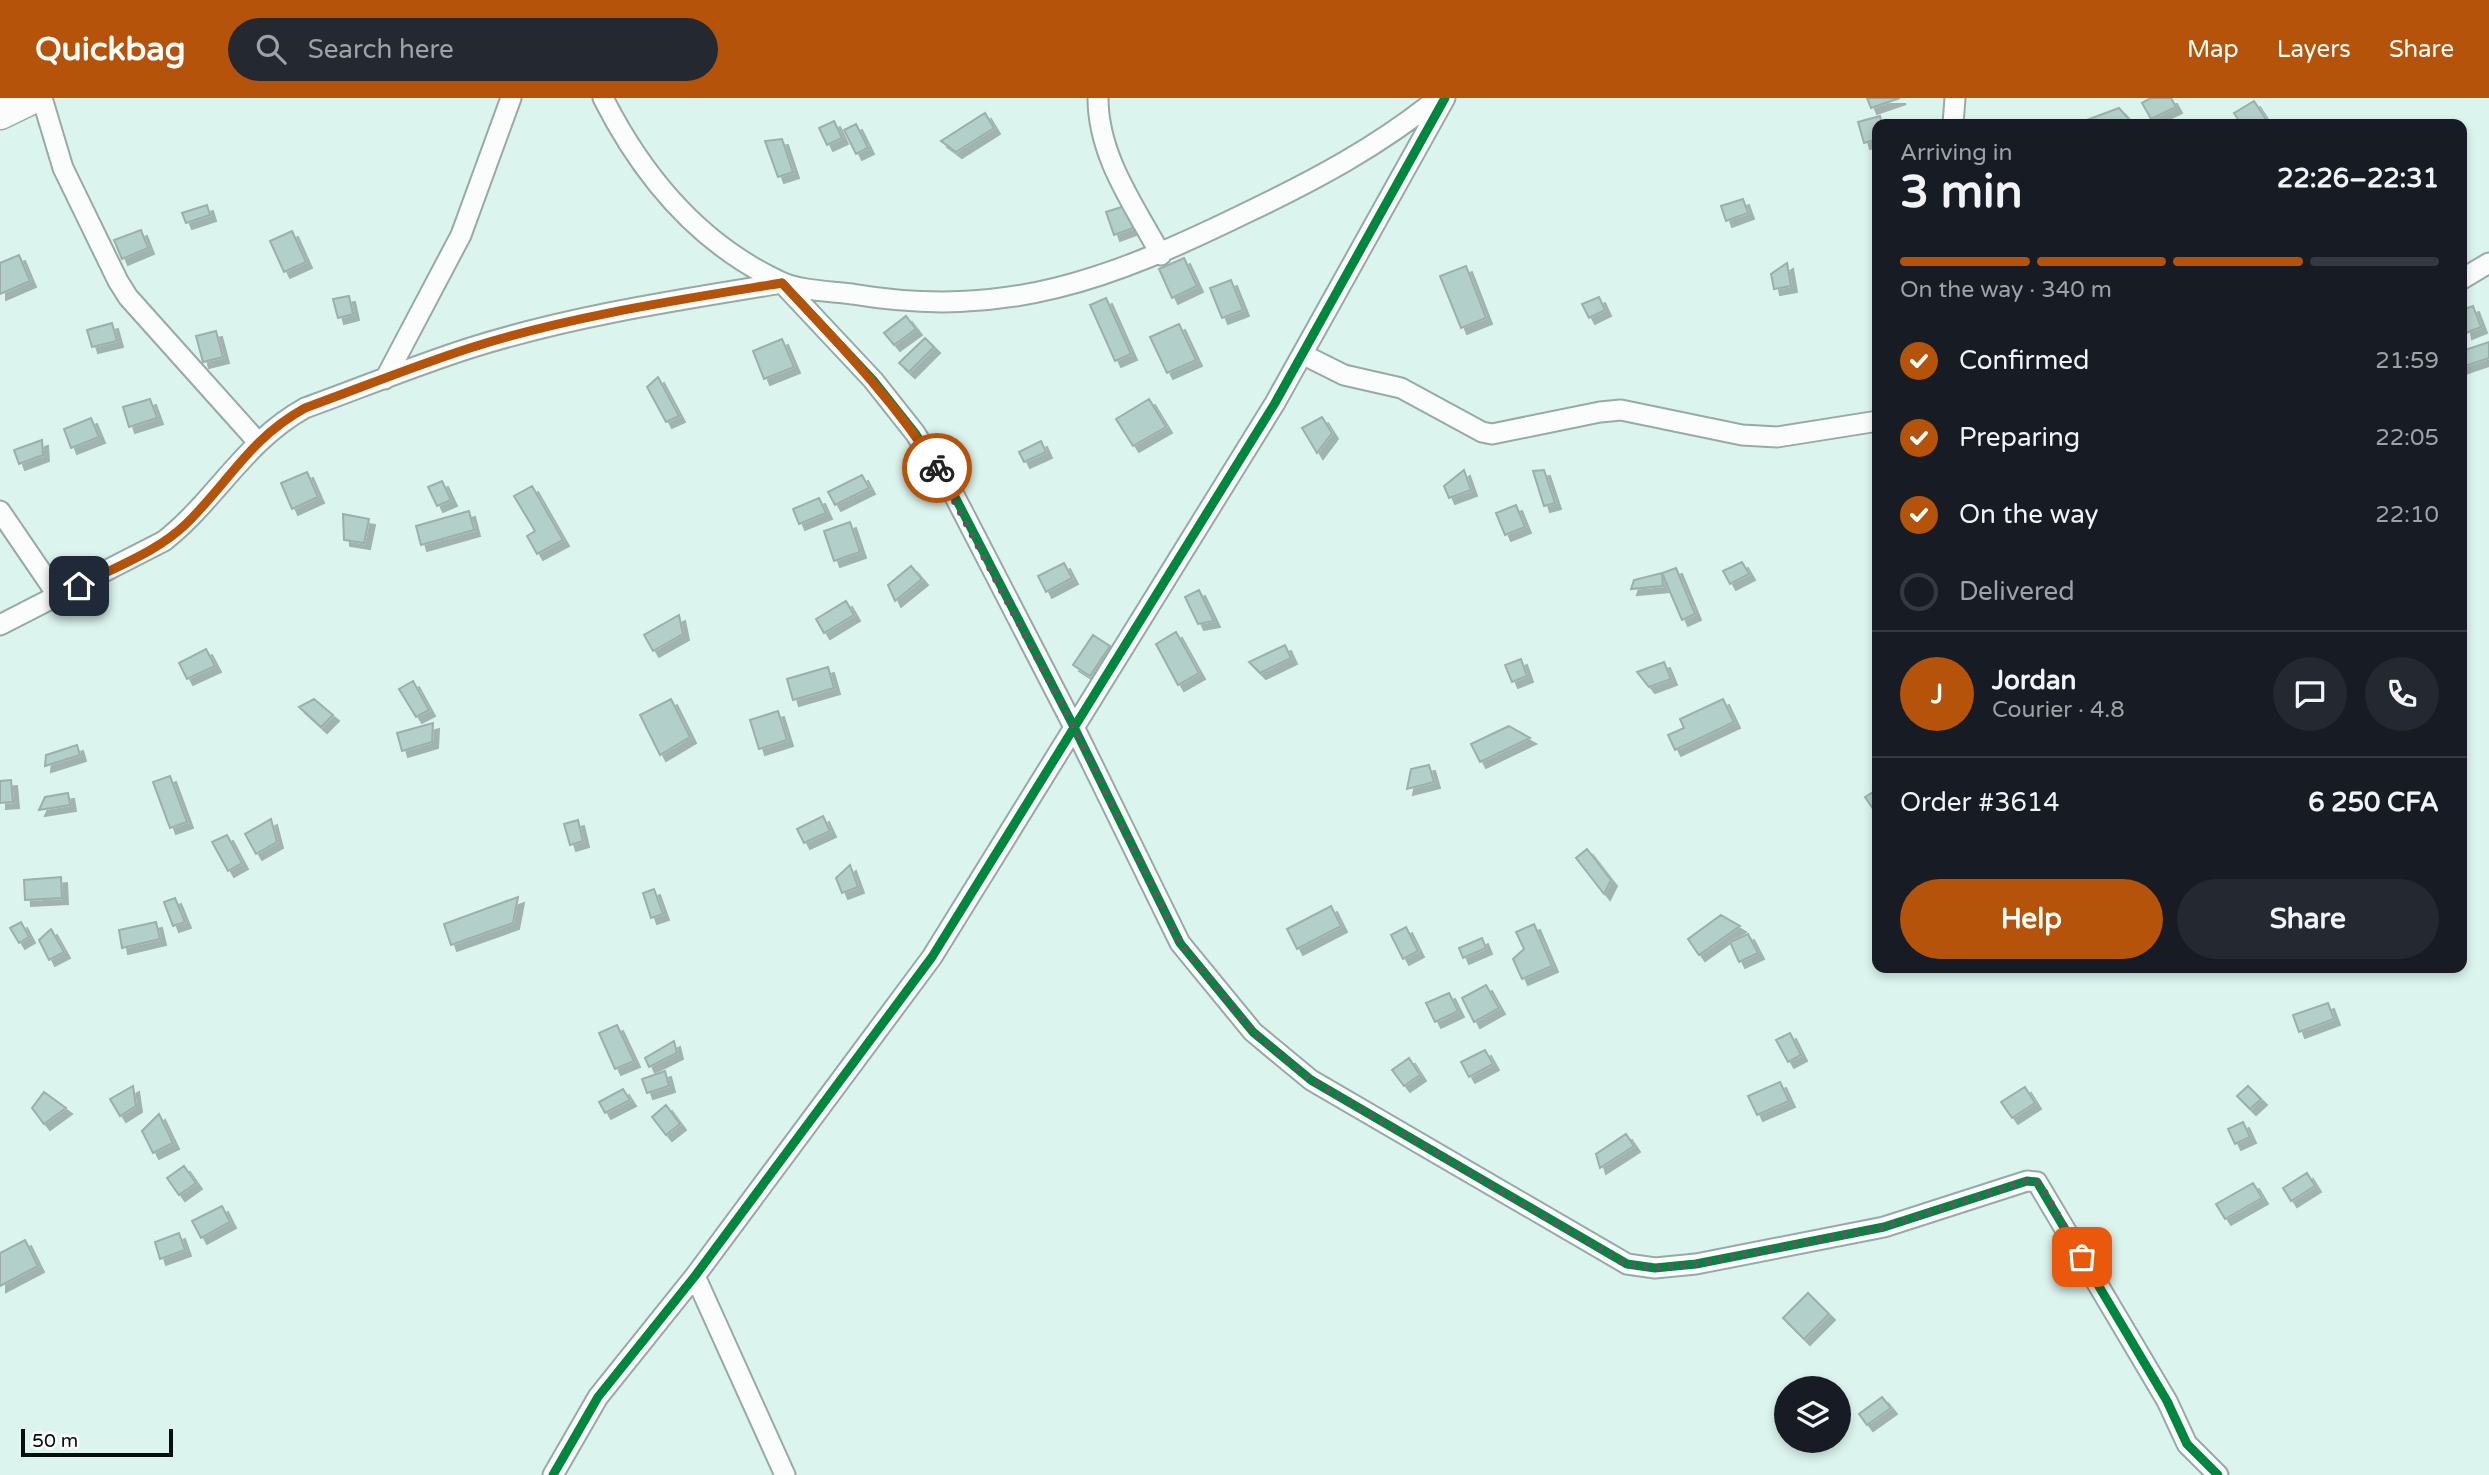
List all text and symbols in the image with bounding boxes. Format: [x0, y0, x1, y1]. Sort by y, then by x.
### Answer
search box [228, 18, 718, 81]
text: Quickbag [35, 30, 186, 69]
icon: search [252, 30, 290, 68]
text: Search here [308, 34, 454, 65]
text: Map [2187, 35, 2239, 64]
text: Layers [2277, 35, 2351, 64]
text: Share [2389, 35, 2454, 64]
text: Arriving in [1900, 139, 2013, 167]
text: 22:26–22:31 [2277, 163, 2439, 194]
text: 3 min [1900, 165, 2023, 220]
text: On the way · 340 m [1900, 276, 2112, 304]
icon: check [1900, 342, 1938, 380]
text: Confirmed [1959, 345, 2089, 376]
text: 21:59 [2375, 347, 2439, 375]
icon: check [1900, 419, 1938, 457]
text: Preparing [1959, 422, 2080, 453]
text: 22:05 [2375, 424, 2439, 452]
courier [902, 433, 972, 503]
icon: bike [918, 449, 956, 487]
icon: check [1900, 496, 1938, 534]
text: On the way [1959, 499, 2099, 530]
text: 22:10 [2375, 501, 2439, 529]
pin [49, 556, 109, 616]
icon: home [60, 567, 98, 605]
text: Delivered [1959, 576, 2075, 607]
button: chat [2273, 657, 2347, 731]
button: phone [2365, 657, 2439, 731]
text: Jordan [1992, 665, 2076, 696]
text: J [1931, 679, 1943, 710]
text: Courier · 4.8 [1992, 696, 2125, 724]
text: Order #3614 [1900, 787, 2060, 818]
text: 6 250 CFA [2308, 787, 2439, 818]
button: Help [1900, 879, 2163, 959]
button: Share [2177, 879, 2439, 959]
pin [2052, 1227, 2112, 1287]
icon: bag [2063, 1238, 2101, 1276]
map controls [1774, 1376, 1851, 1453]
button: layers [1774, 1376, 1851, 1453]
scale bar [21, 1426, 173, 1458]
text: 50 m [32, 1430, 78, 1452]

